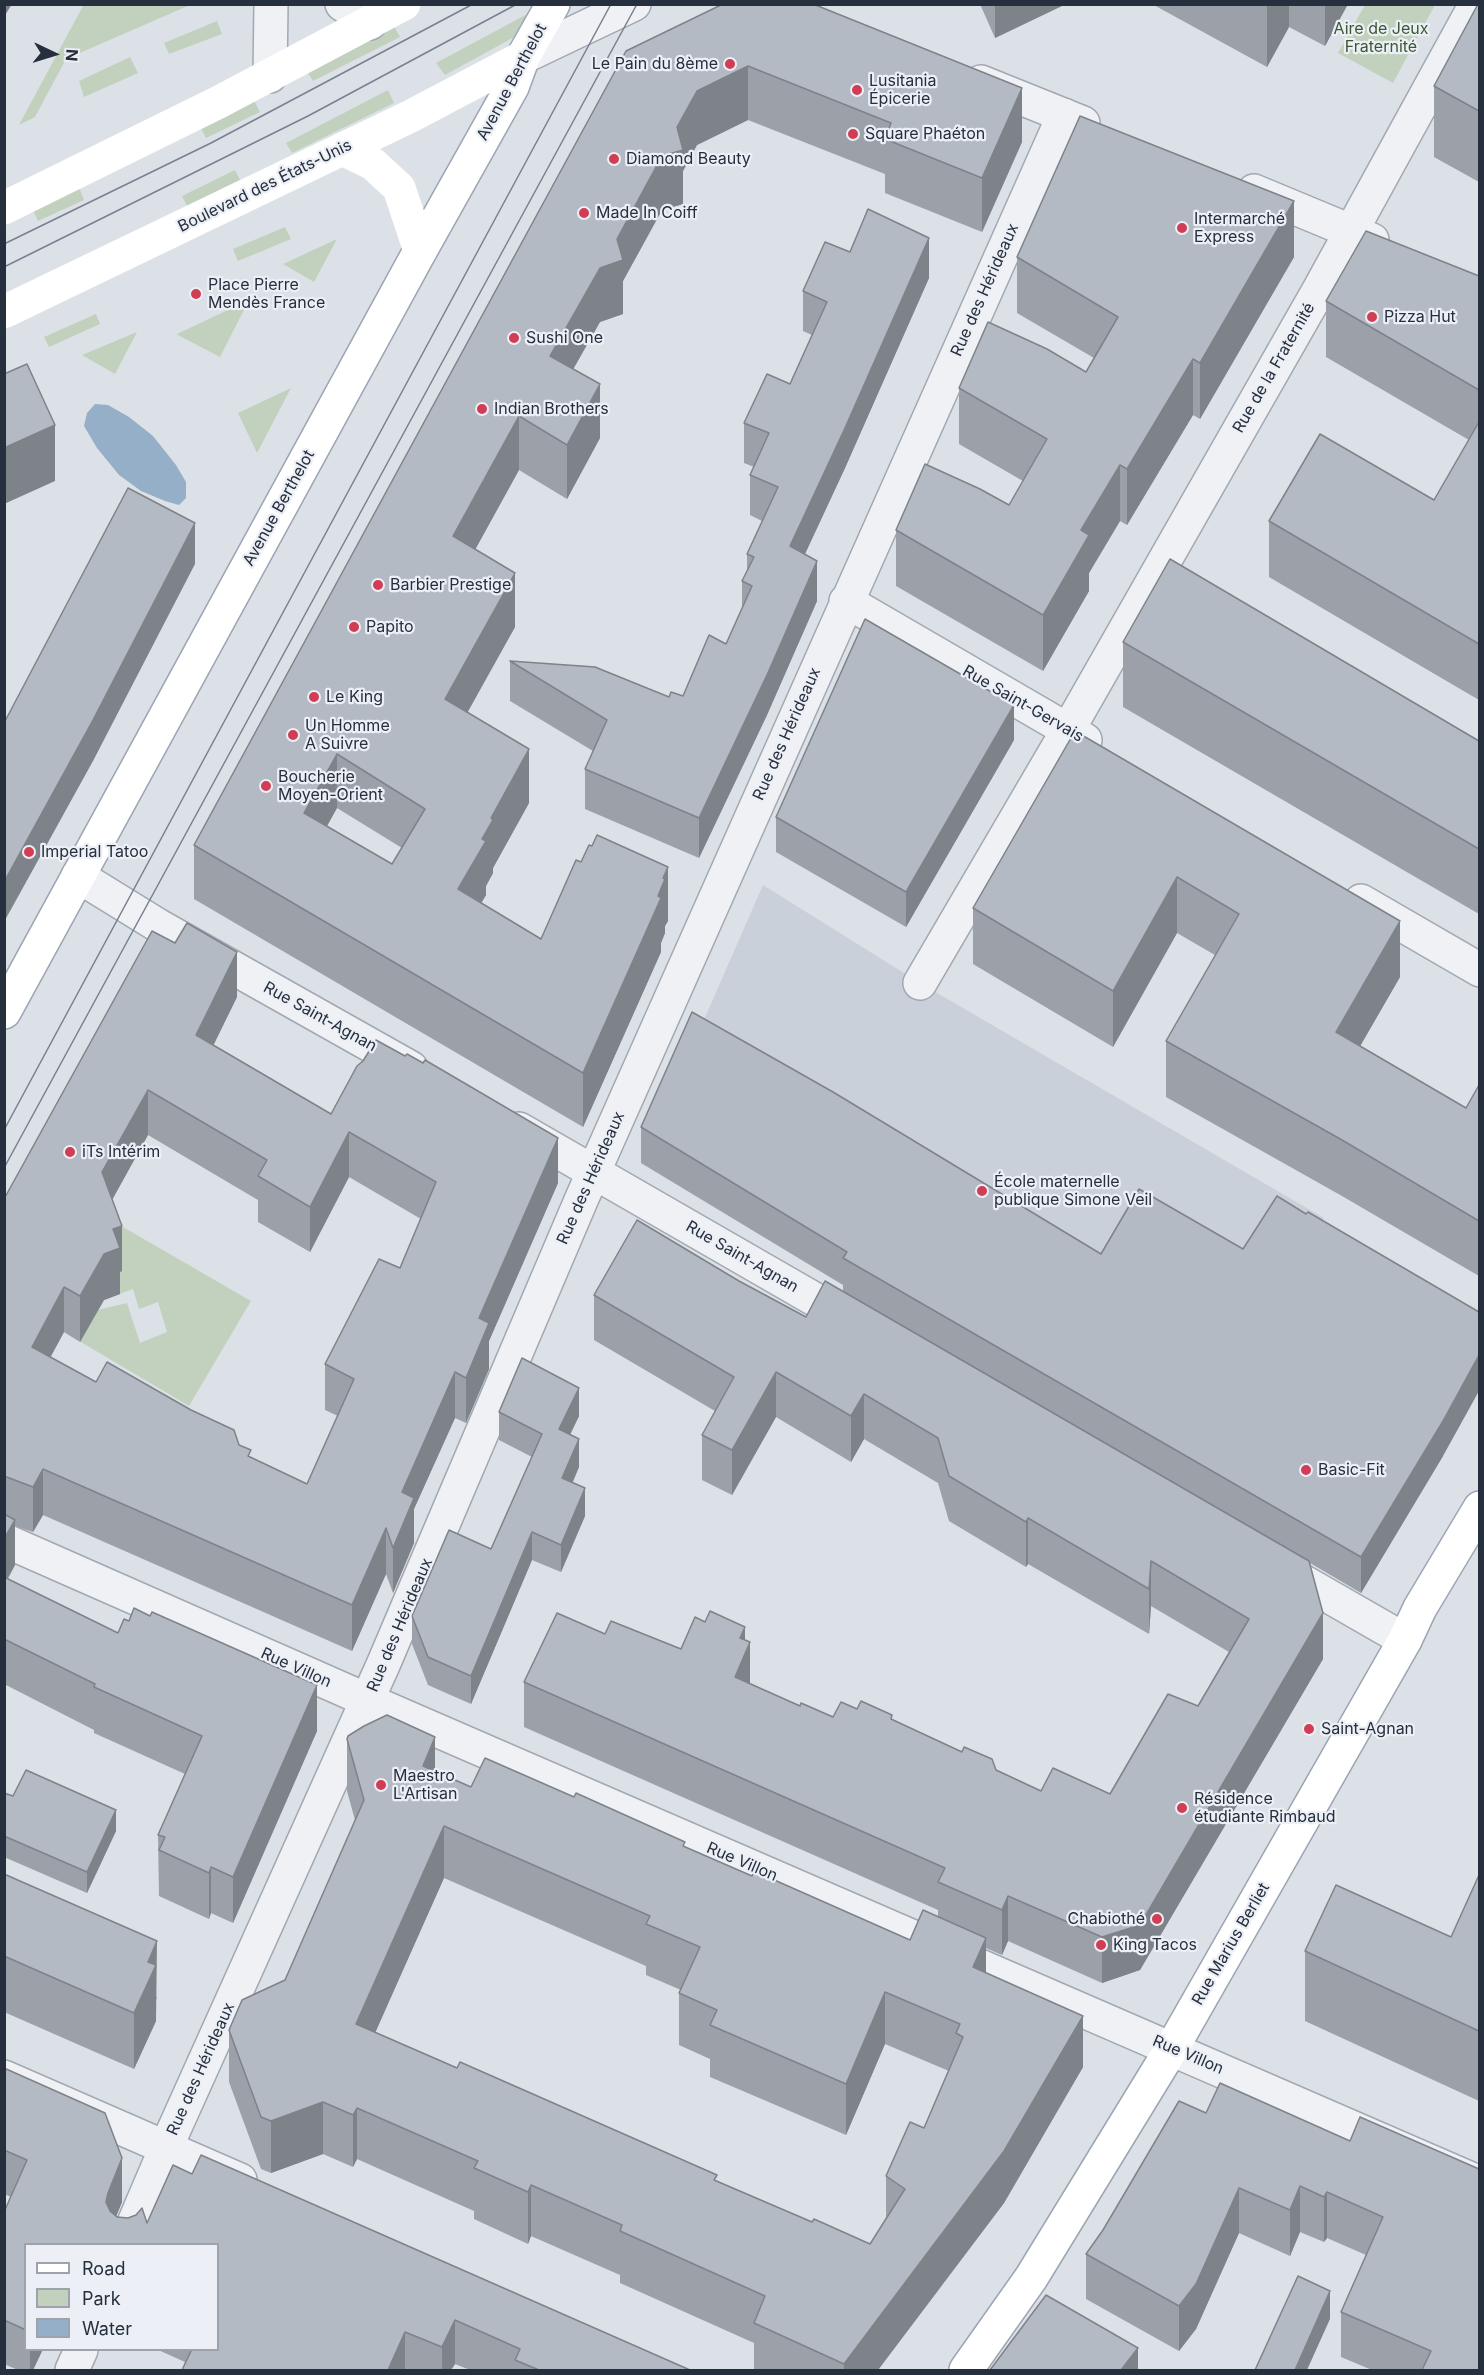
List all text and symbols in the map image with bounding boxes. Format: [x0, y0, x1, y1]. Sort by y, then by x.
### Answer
park label: Aire de Jeux Fraternité [1334, 19, 1428, 57]
street label: Avenue Berthelot [473, 20, 551, 144]
north arrow [24, 24, 84, 84]
text: N [62, 48, 82, 62]
place label: Le Pain du 8ème [592, 54, 718, 74]
marker: Le Pain du 8ème [723, 57, 737, 71]
place label: Lusitania Épicerie [869, 71, 936, 109]
marker: Lusitania Épicerie [850, 83, 864, 97]
place label: Square Phaéton [865, 124, 985, 144]
marker: Square Phaéton [846, 127, 860, 141]
street label: Boulevard des États-Unis [175, 136, 355, 236]
place label: Diamond Beauty [626, 149, 751, 169]
marker: Diamond Beauty [607, 152, 621, 166]
place label: Made In Coiff [596, 203, 698, 223]
marker: Made In Coiff [577, 206, 591, 220]
place label: Intermarché Express [1194, 209, 1285, 247]
street label: Rue des Hérideaux [947, 221, 1023, 359]
marker: Intermarché Express [1175, 221, 1189, 235]
place label: Place Pierre Mendès France [208, 275, 325, 313]
marker: Place Pierre Mendès France [189, 287, 203, 301]
street label: Rue de la Fraternité [1229, 300, 1319, 436]
place label: Pizza Hut [1384, 307, 1456, 327]
marker: Pizza Hut [1365, 310, 1379, 324]
place label: Sushi One [526, 328, 603, 348]
marker: Sushi One [507, 331, 521, 345]
place label: Indian Brothers [494, 399, 609, 419]
marker: Indian Brothers [475, 402, 489, 416]
street label: Avenue Berthelot [239, 447, 319, 569]
place label: Barbier Prestige [390, 575, 511, 595]
marker: Barbier Prestige [371, 578, 385, 592]
place label: Papito [366, 617, 414, 637]
marker: Papito [347, 620, 361, 634]
street label: Rue Saint-Gervais [959, 662, 1087, 746]
street label: Rue des Hérideaux [749, 665, 825, 803]
place label: Le King [326, 687, 383, 707]
marker: Le King [307, 690, 321, 704]
place label: Un Homme A Suivre [305, 716, 390, 754]
marker: Un Homme A Suivre [286, 728, 300, 742]
place label: Boucherie Moyen-Orient [278, 767, 383, 805]
marker: Boucherie Moyen-Orient [259, 779, 273, 793]
place label: Imperial Tatoo [41, 842, 148, 862]
marker: Imperial Tatoo [22, 845, 36, 859]
street label: Rue Saint-Agnan [260, 978, 380, 1056]
street label: Rue des Hérideaux [553, 1109, 629, 1247]
place label: iTs Intérim [82, 1142, 160, 1162]
marker: iTs Intérim [63, 1145, 77, 1159]
place label: École maternelle publique Simone Veil [994, 1172, 1152, 1210]
marker: École maternelle publique Simone Veil [975, 1184, 989, 1198]
street label: Rue Saint-Agnan [682, 1217, 802, 1297]
place label: Basic-Fit [1318, 1460, 1385, 1480]
marker: Basic-Fit [1299, 1463, 1313, 1477]
street label: Rue des Hérideaux [363, 1555, 437, 1695]
street label: Rue Villon [258, 1644, 334, 1692]
place label: Saint-Agnan [1321, 1719, 1414, 1739]
marker: Saint-Agnan [1302, 1722, 1316, 1736]
place label: Maestro L'Artisan [393, 1766, 457, 1804]
marker: Maestro L'Artisan [374, 1778, 388, 1792]
place label: Résidence étudiante Rimbaud [1194, 1789, 1335, 1827]
marker: Résidence étudiante Rimbaud [1175, 1801, 1189, 1815]
street label: Rue Villon [704, 1838, 780, 1886]
street label: Rue Marius Berliet [1188, 1879, 1274, 2009]
place label: Chabiothé [1068, 1909, 1145, 1929]
marker: Chabiothé [1150, 1912, 1164, 1926]
place label: King Tacos [1113, 1935, 1197, 1955]
marker: King Tacos [1094, 1938, 1108, 1952]
street label: Rue des Hérideaux [163, 2000, 239, 2138]
street label: Rue Villon [1150, 2031, 1226, 2079]
legend [24, 2243, 219, 2351]
text: Road [82, 2258, 125, 2279]
text: Park [82, 2288, 121, 2309]
text: Water [82, 2318, 132, 2339]

